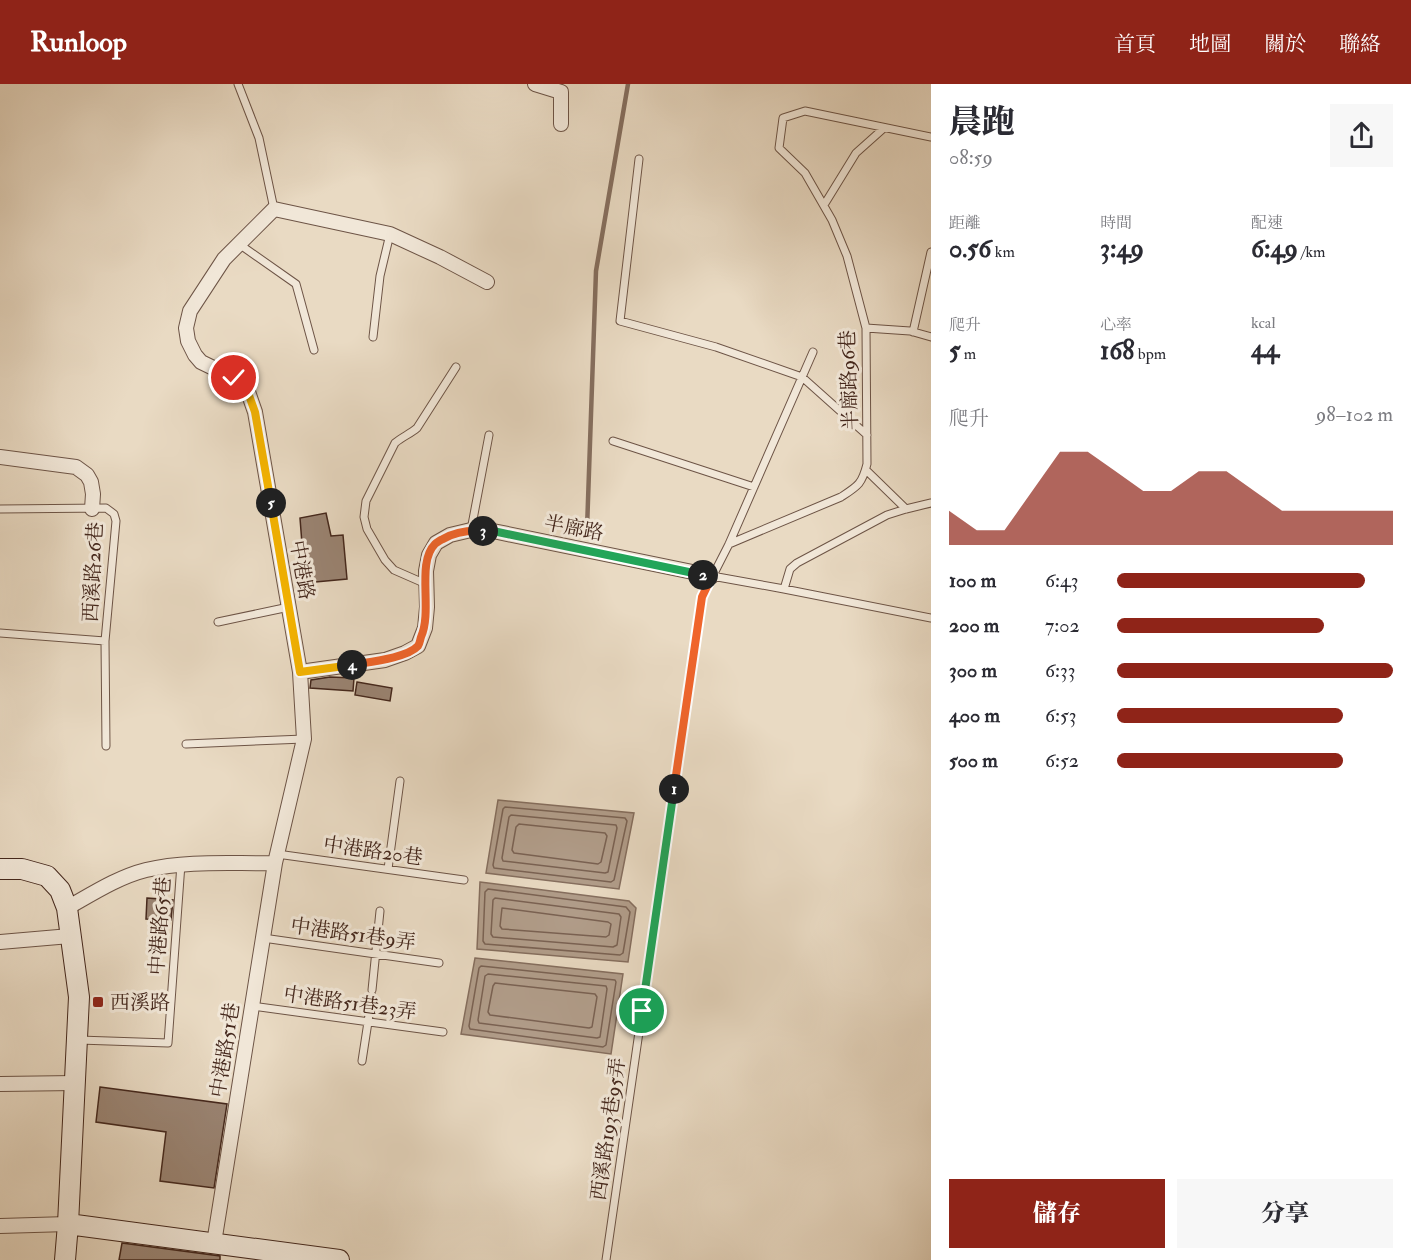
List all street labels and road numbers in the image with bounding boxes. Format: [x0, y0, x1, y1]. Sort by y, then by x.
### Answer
street label: 半廍路96巷 [835, 329, 863, 431]
street label: 半廍路 [542, 510, 606, 546]
street label: 西溪路26巷 [78, 521, 108, 623]
street label: 中港路 [284, 538, 320, 602]
street label: 中港路20巷 [322, 832, 424, 870]
street label: 中港路65巷 [144, 876, 176, 976]
street label: 中港路51巷9弄 [289, 913, 417, 955]
street label: 中港路51巷23弄 [282, 981, 418, 1025]
street label: 中港路51巷 [205, 1001, 245, 1099]
street label: 西溪路193巷95弄 [586, 1056, 630, 1202]

